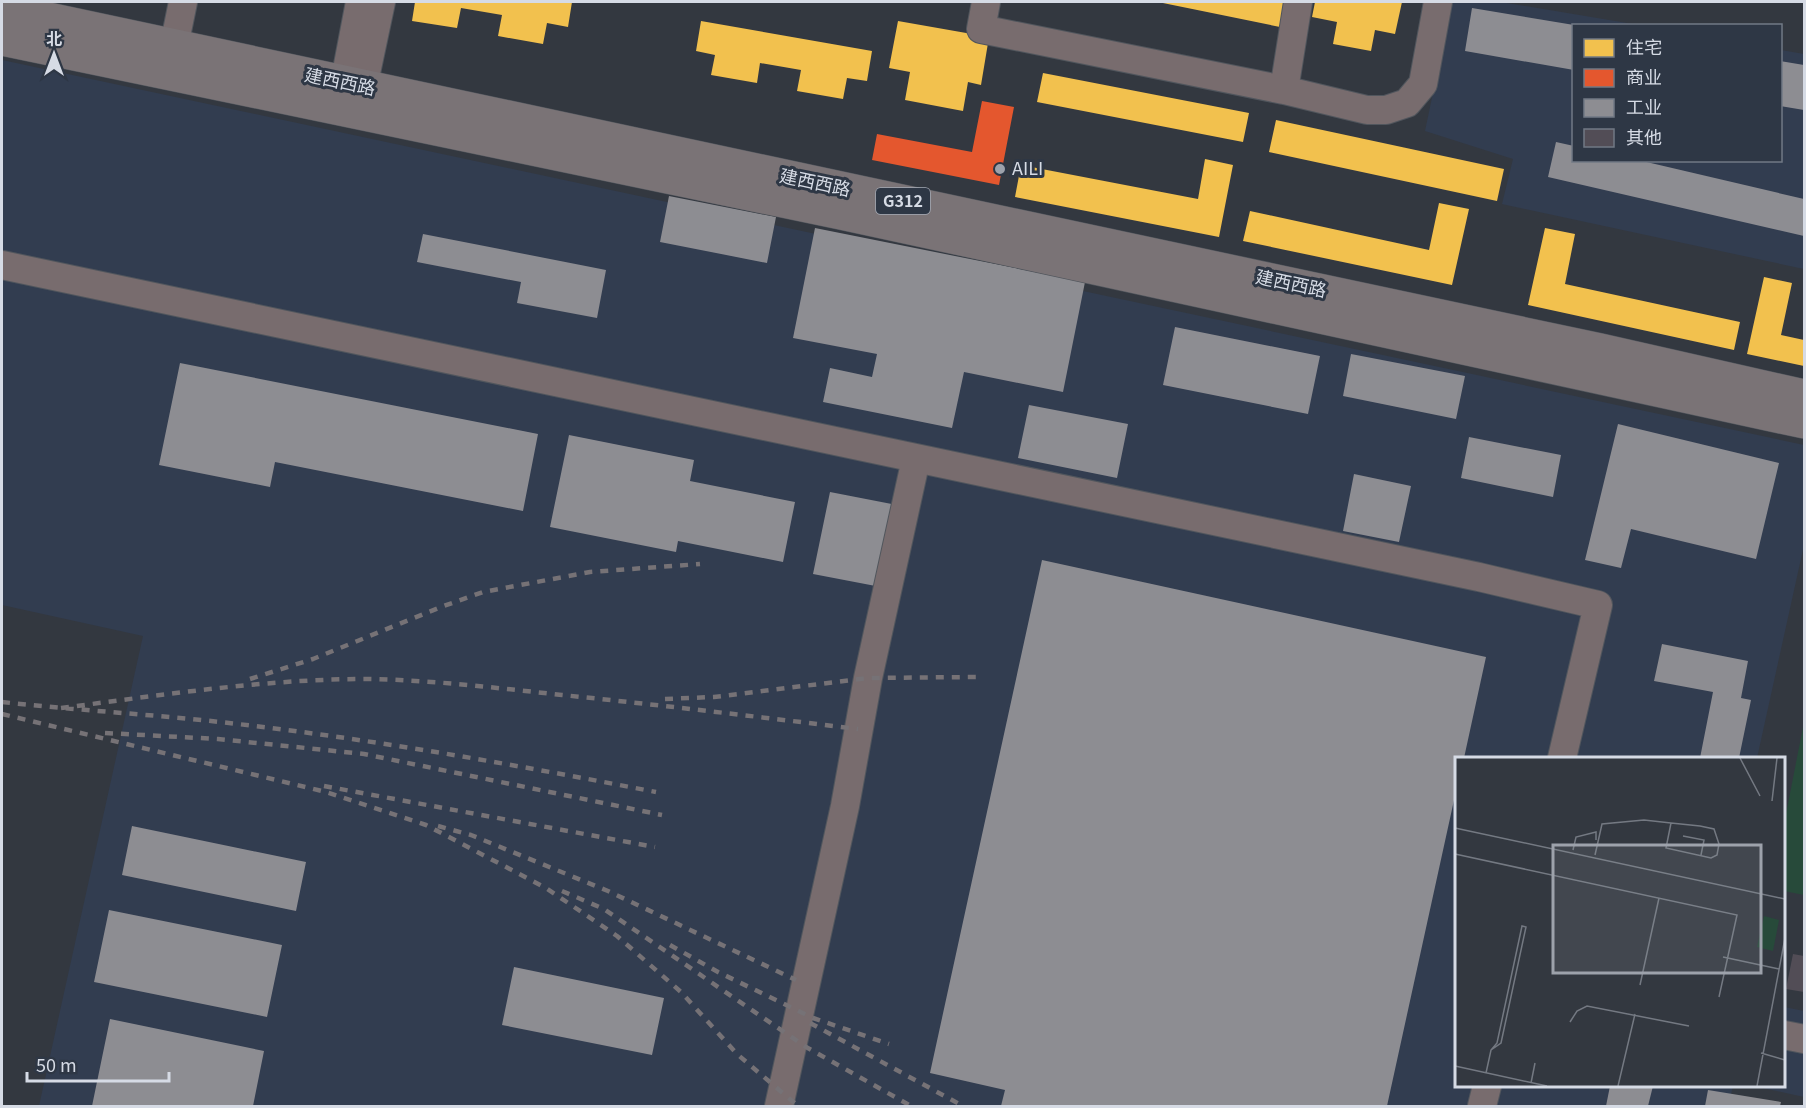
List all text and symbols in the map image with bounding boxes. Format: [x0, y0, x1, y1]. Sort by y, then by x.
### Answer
north arrow [24, 24, 84, 84]
legend [1572, 24, 1782, 162]
text: 北 [46, 26, 62, 50]
text: 住宅 [1626, 33, 1662, 59]
street label: 建西西路 [302, 60, 378, 100]
text: 商业 [1626, 63, 1662, 89]
text: 工业 [1626, 93, 1662, 119]
text: 其他 [1626, 123, 1662, 149]
place label: AILI [1012, 154, 1043, 180]
street label: 建西西路 [777, 161, 853, 201]
marker: AILI [993, 162, 1007, 176]
road number: G312 [876, 188, 930, 214]
street label: 建西西路 [1253, 262, 1329, 302]
inset map [1455, 757, 1785, 1087]
scale bar [27, 1045, 170, 1083]
text: 50 m [36, 1051, 77, 1077]

